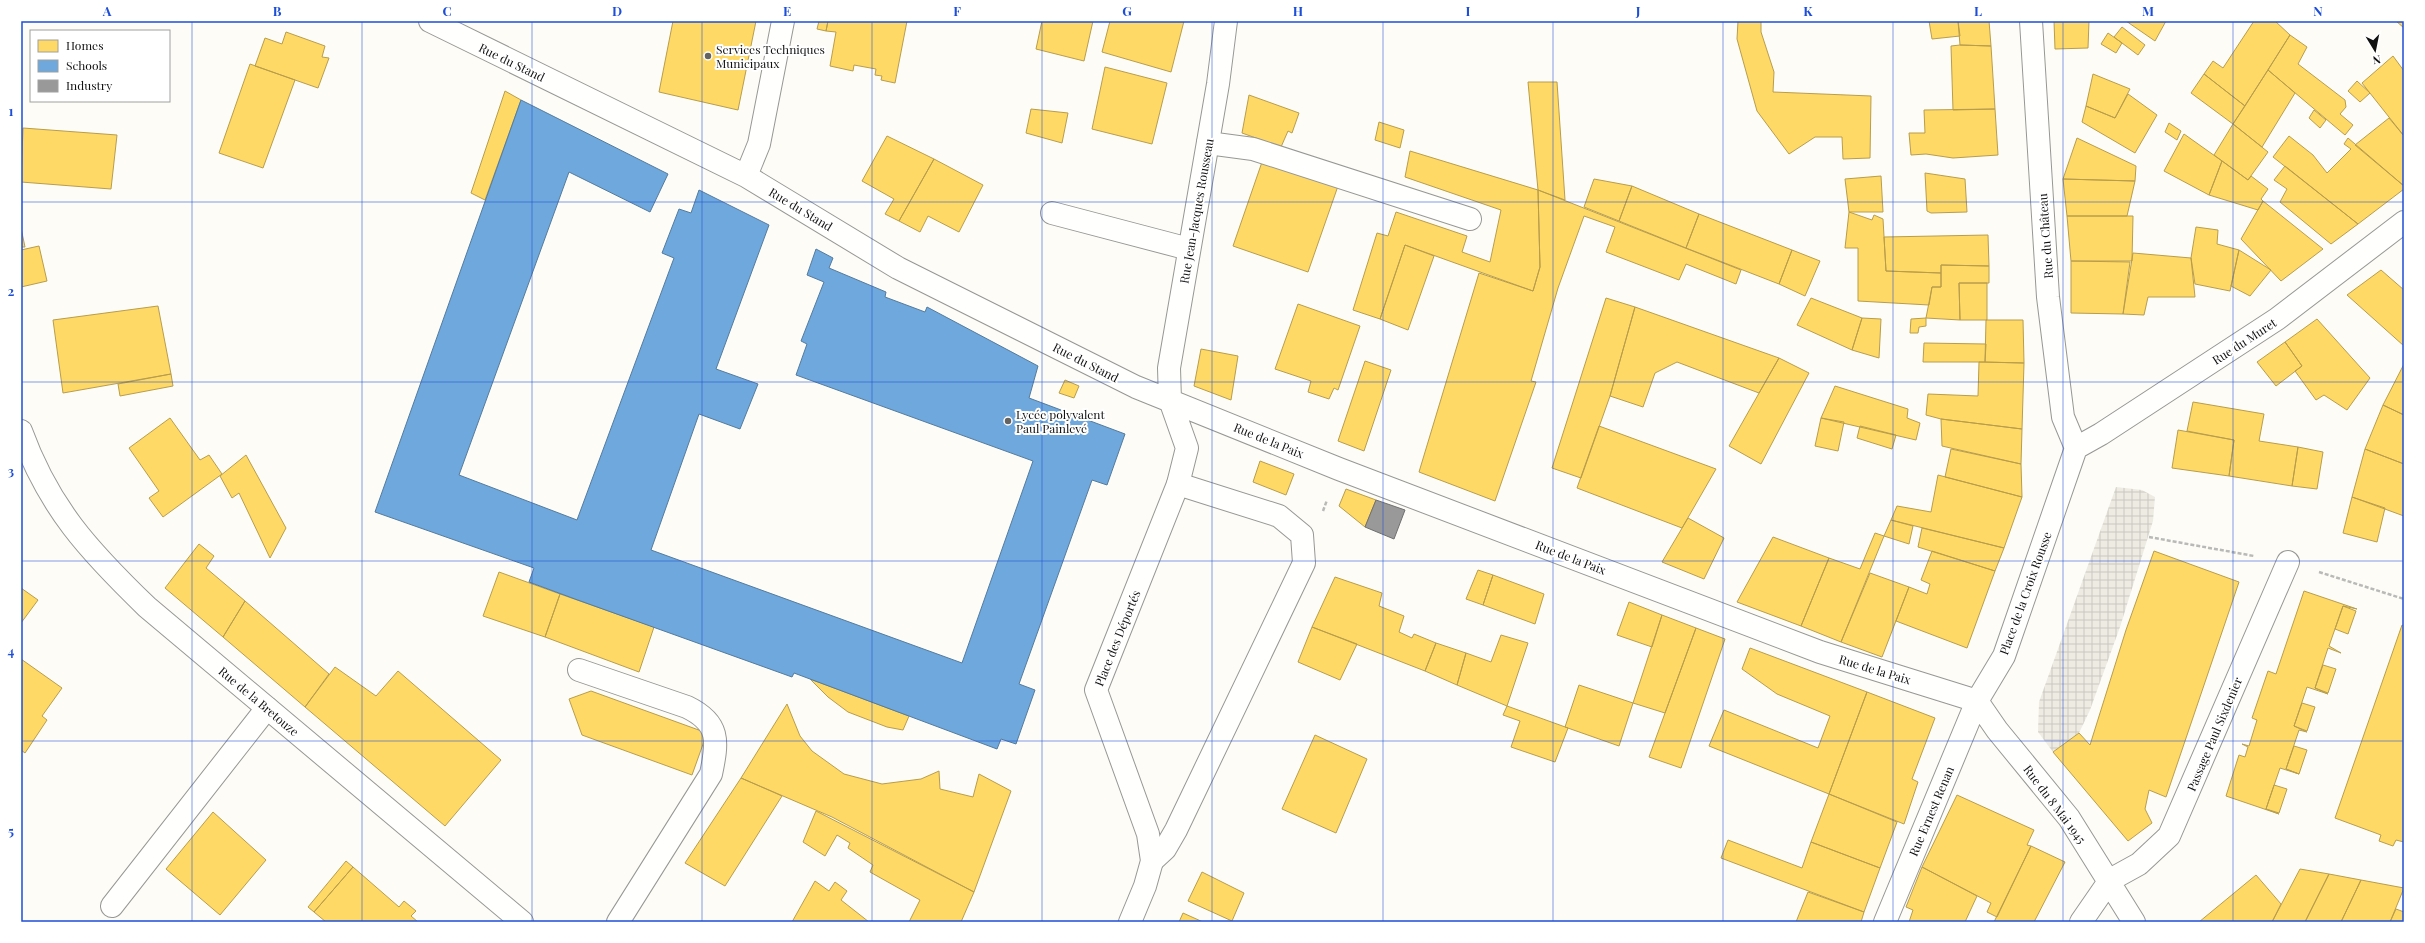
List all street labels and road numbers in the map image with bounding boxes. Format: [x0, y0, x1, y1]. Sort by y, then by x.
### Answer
street label: Rue du Stand [476, 39, 548, 85]
street label: Rue Jean-Jacques Rousseau [1175, 137, 1217, 285]
street label: Rue du Stand [766, 184, 836, 234]
street label: Rue du Château [2034, 193, 2056, 279]
street label: Rue du Muret [2209, 314, 2280, 368]
street label: Rue du Stand [1050, 339, 1122, 385]
street label: Rue de la Paix [1232, 419, 1307, 462]
street label: Place de la Croix Rousse [1995, 529, 2055, 657]
street label: Rue de la Paix [1533, 536, 1609, 578]
street label: Place des Déportés [1090, 588, 1144, 688]
street label: Rue de la Paix [1837, 650, 1914, 688]
street label: Rue de la Bretouze [216, 663, 302, 739]
street label: Passage Paul Sixdenier [2183, 674, 2246, 793]
street label: Rue du 8 Mai 1945 [2020, 762, 2090, 846]
street label: Rue Ernest Renan [1905, 764, 1957, 858]

